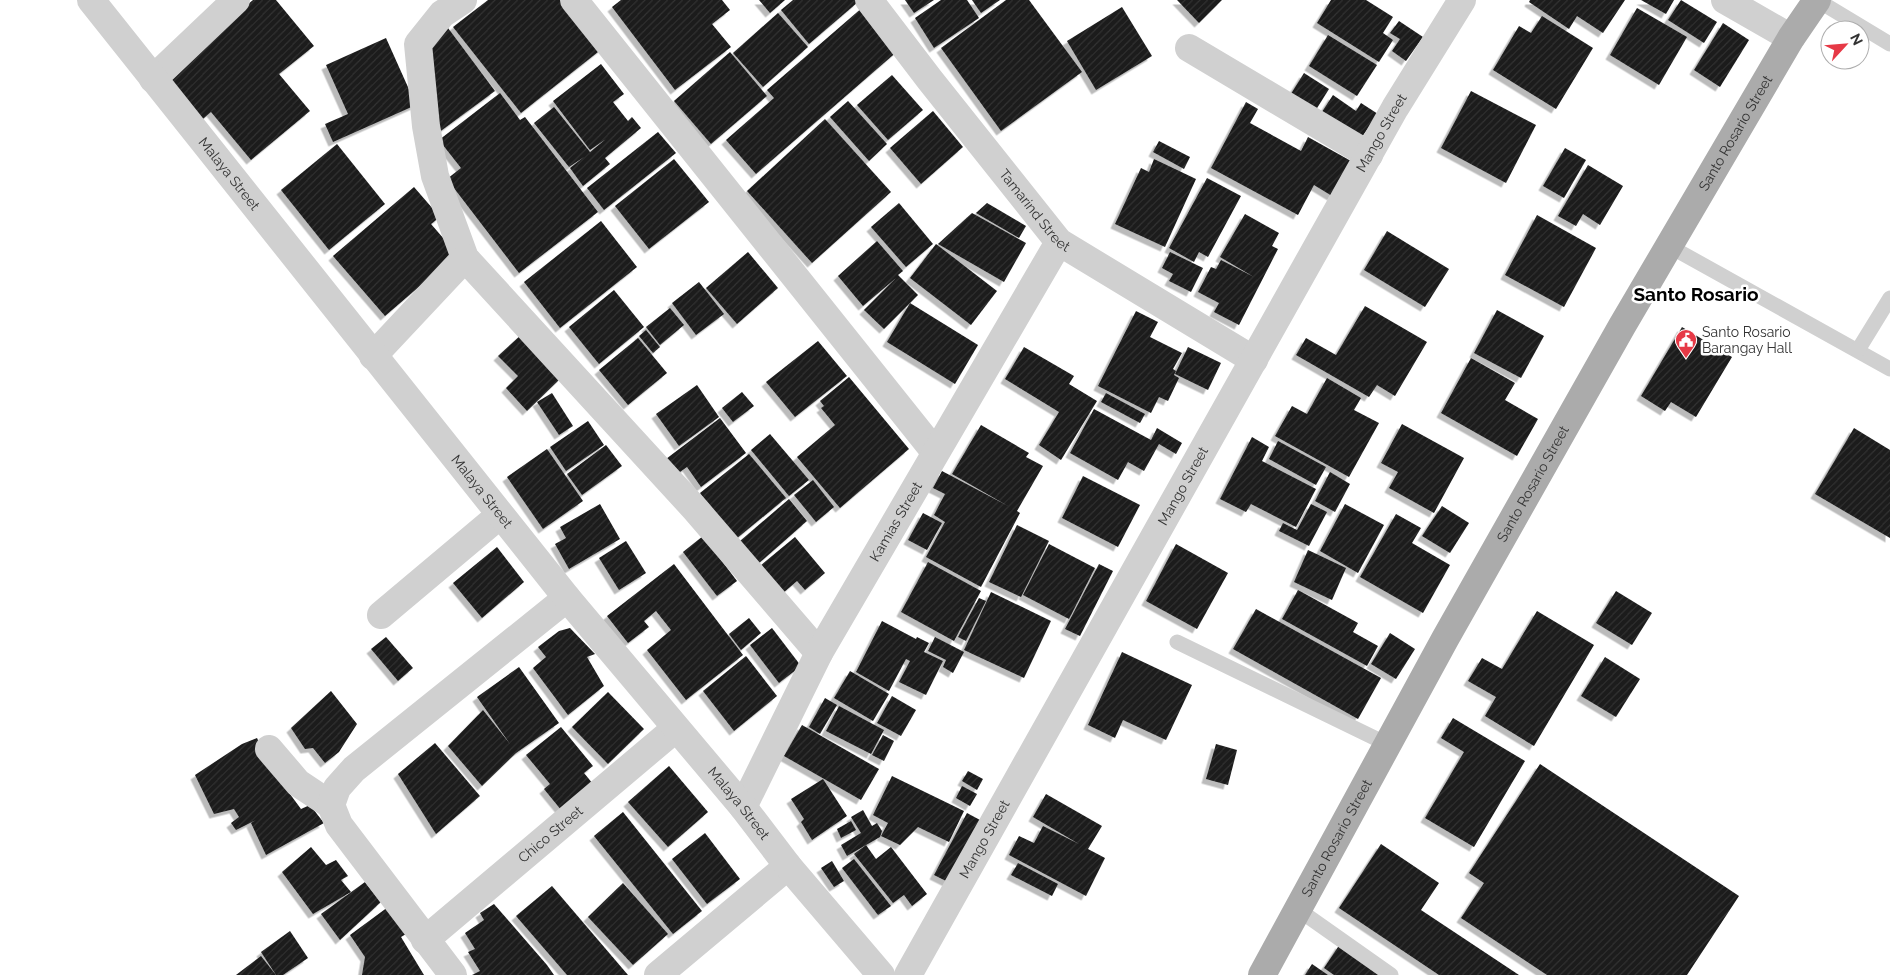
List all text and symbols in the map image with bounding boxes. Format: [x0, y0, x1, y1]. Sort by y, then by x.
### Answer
north arrow [1820, 20, 1870, 70]
text: N [1847, 31, 1866, 48]
street label: Santo Rosario Street [1695, 72, 1776, 194]
street label: Mango Street [1353, 91, 1410, 175]
street label: Malaya Street [195, 134, 263, 214]
street label: Tamarind Street [996, 166, 1073, 255]
district label: Santo Rosario [1634, 283, 1759, 305]
place label: Santo Rosario Barangay Hall [1702, 324, 1792, 356]
public building icon: Santo Rosario Barangay Hall [1674, 328, 1698, 359]
street label: Santo Rosario Street [1494, 422, 1572, 545]
street label: Mango Street [1154, 444, 1211, 528]
street label: Malaya Street [448, 452, 516, 531]
street label: Kamias Street [866, 479, 925, 564]
street label: Malaya Street [705, 764, 773, 843]
street label: Santo Rosario Street [1298, 776, 1375, 899]
street label: Mango Street [956, 797, 1013, 881]
street label: Chico Street [515, 802, 586, 866]

